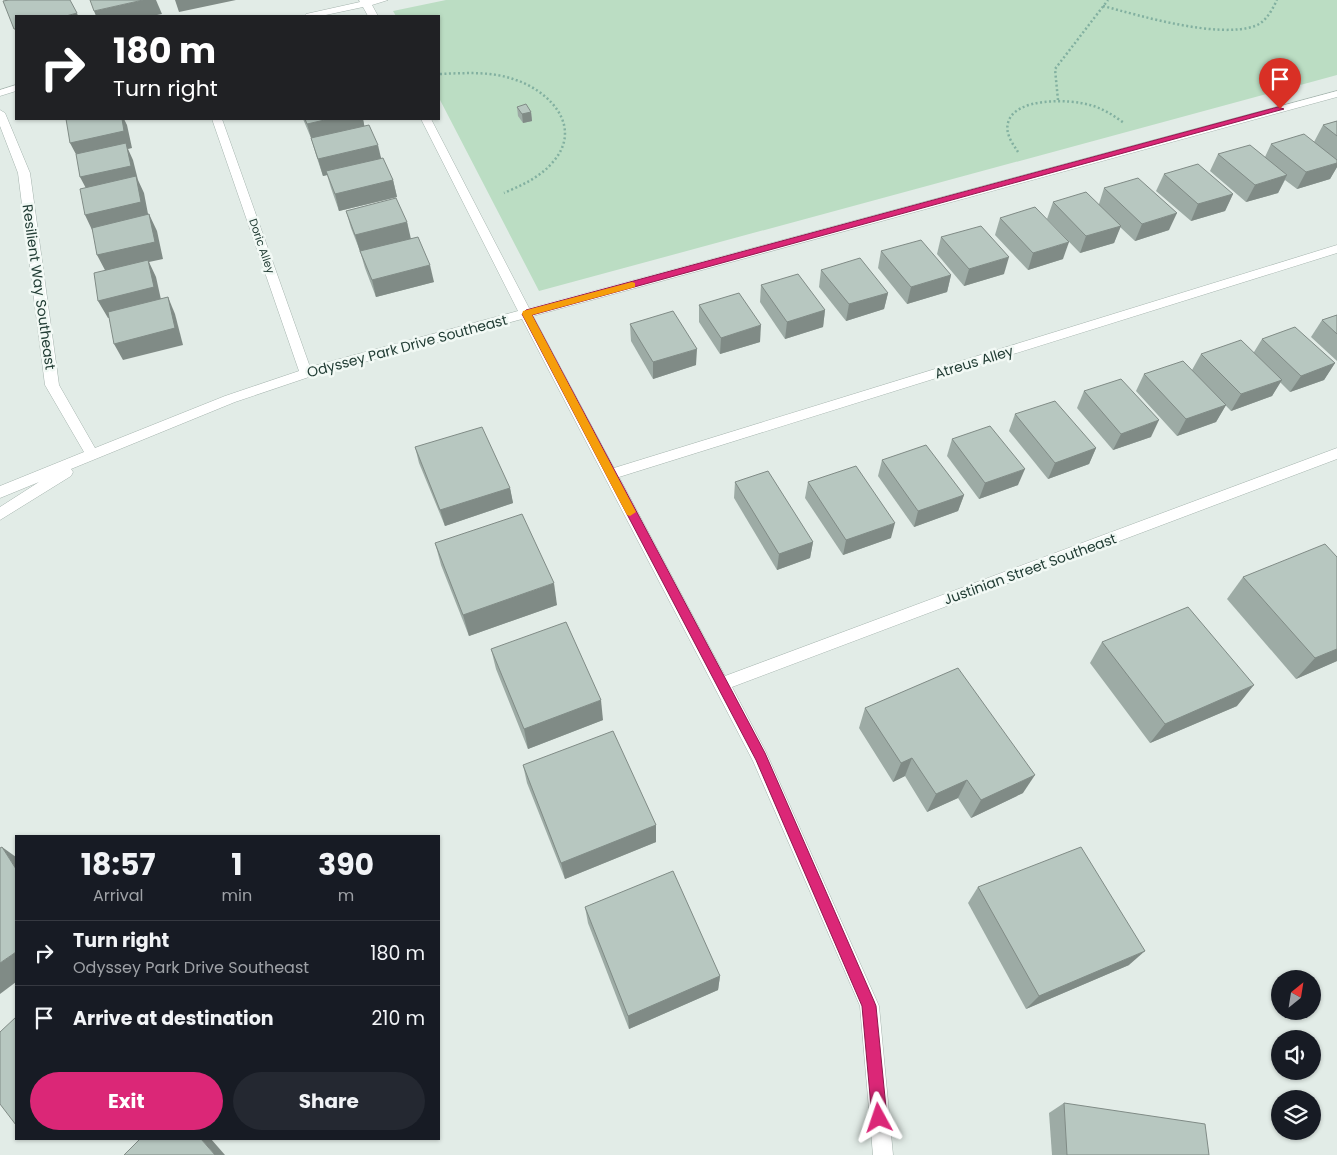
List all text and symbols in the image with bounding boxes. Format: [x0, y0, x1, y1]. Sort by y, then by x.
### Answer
text: 180 m [113, 26, 216, 75]
icon: right [30, 35, 95, 100]
pin [1259, 58, 1301, 109]
icon: arrive [1266, 65, 1294, 93]
text: Turn right [113, 73, 218, 104]
street label: Resilient Way Southeast [17, 203, 61, 371]
street label: Doric Alley [245, 216, 279, 276]
street label: Odyssey Park Drive Southeast [305, 310, 509, 382]
street label: Atreus Alley [932, 341, 1016, 383]
street label: Justinian Street Southeast [941, 528, 1119, 610]
text: 18:57 [81, 843, 156, 886]
text: 1 [231, 843, 242, 886]
text: 390 [318, 843, 374, 886]
text: Arrival [93, 884, 143, 907]
text: min [221, 884, 252, 907]
text: m [338, 884, 354, 907]
text: Turn right [73, 927, 169, 954]
icon: right [30, 939, 58, 967]
text: 180 m [370, 940, 425, 967]
text: Odyssey Park Drive Southeast [73, 956, 309, 979]
north arrow [1271, 970, 1321, 1020]
map controls [1271, 970, 1321, 1140]
icon: arrive [30, 1004, 58, 1032]
text: Arrive at destination [73, 1005, 274, 1032]
text: 210 m [371, 1005, 425, 1032]
button: sound [1271, 1030, 1321, 1080]
button: Exit [30, 1072, 223, 1130]
button: Share [233, 1072, 425, 1130]
button: layers [1271, 1090, 1321, 1140]
position arrow [852, 1091, 904, 1143]

